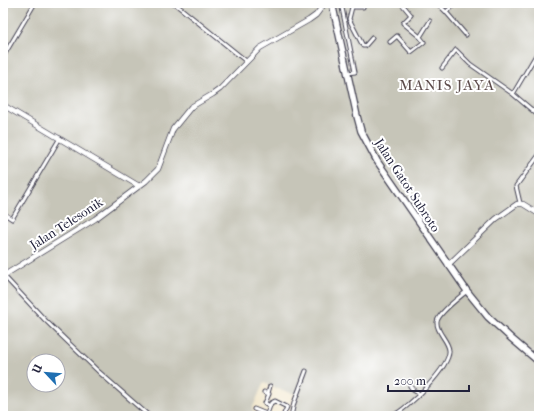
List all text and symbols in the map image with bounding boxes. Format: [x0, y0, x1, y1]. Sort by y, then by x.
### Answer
district label: MANIS JAYA [399, 76, 495, 94]
street label: Jalan Gatot Subroto [371, 135, 444, 235]
street label: Jalan Telesonik [26, 194, 106, 253]
north arrow [26, 353, 66, 393]
text: U [29, 362, 45, 376]
scale bar [388, 367, 469, 393]
text: 200 m [394, 374, 426, 388]

